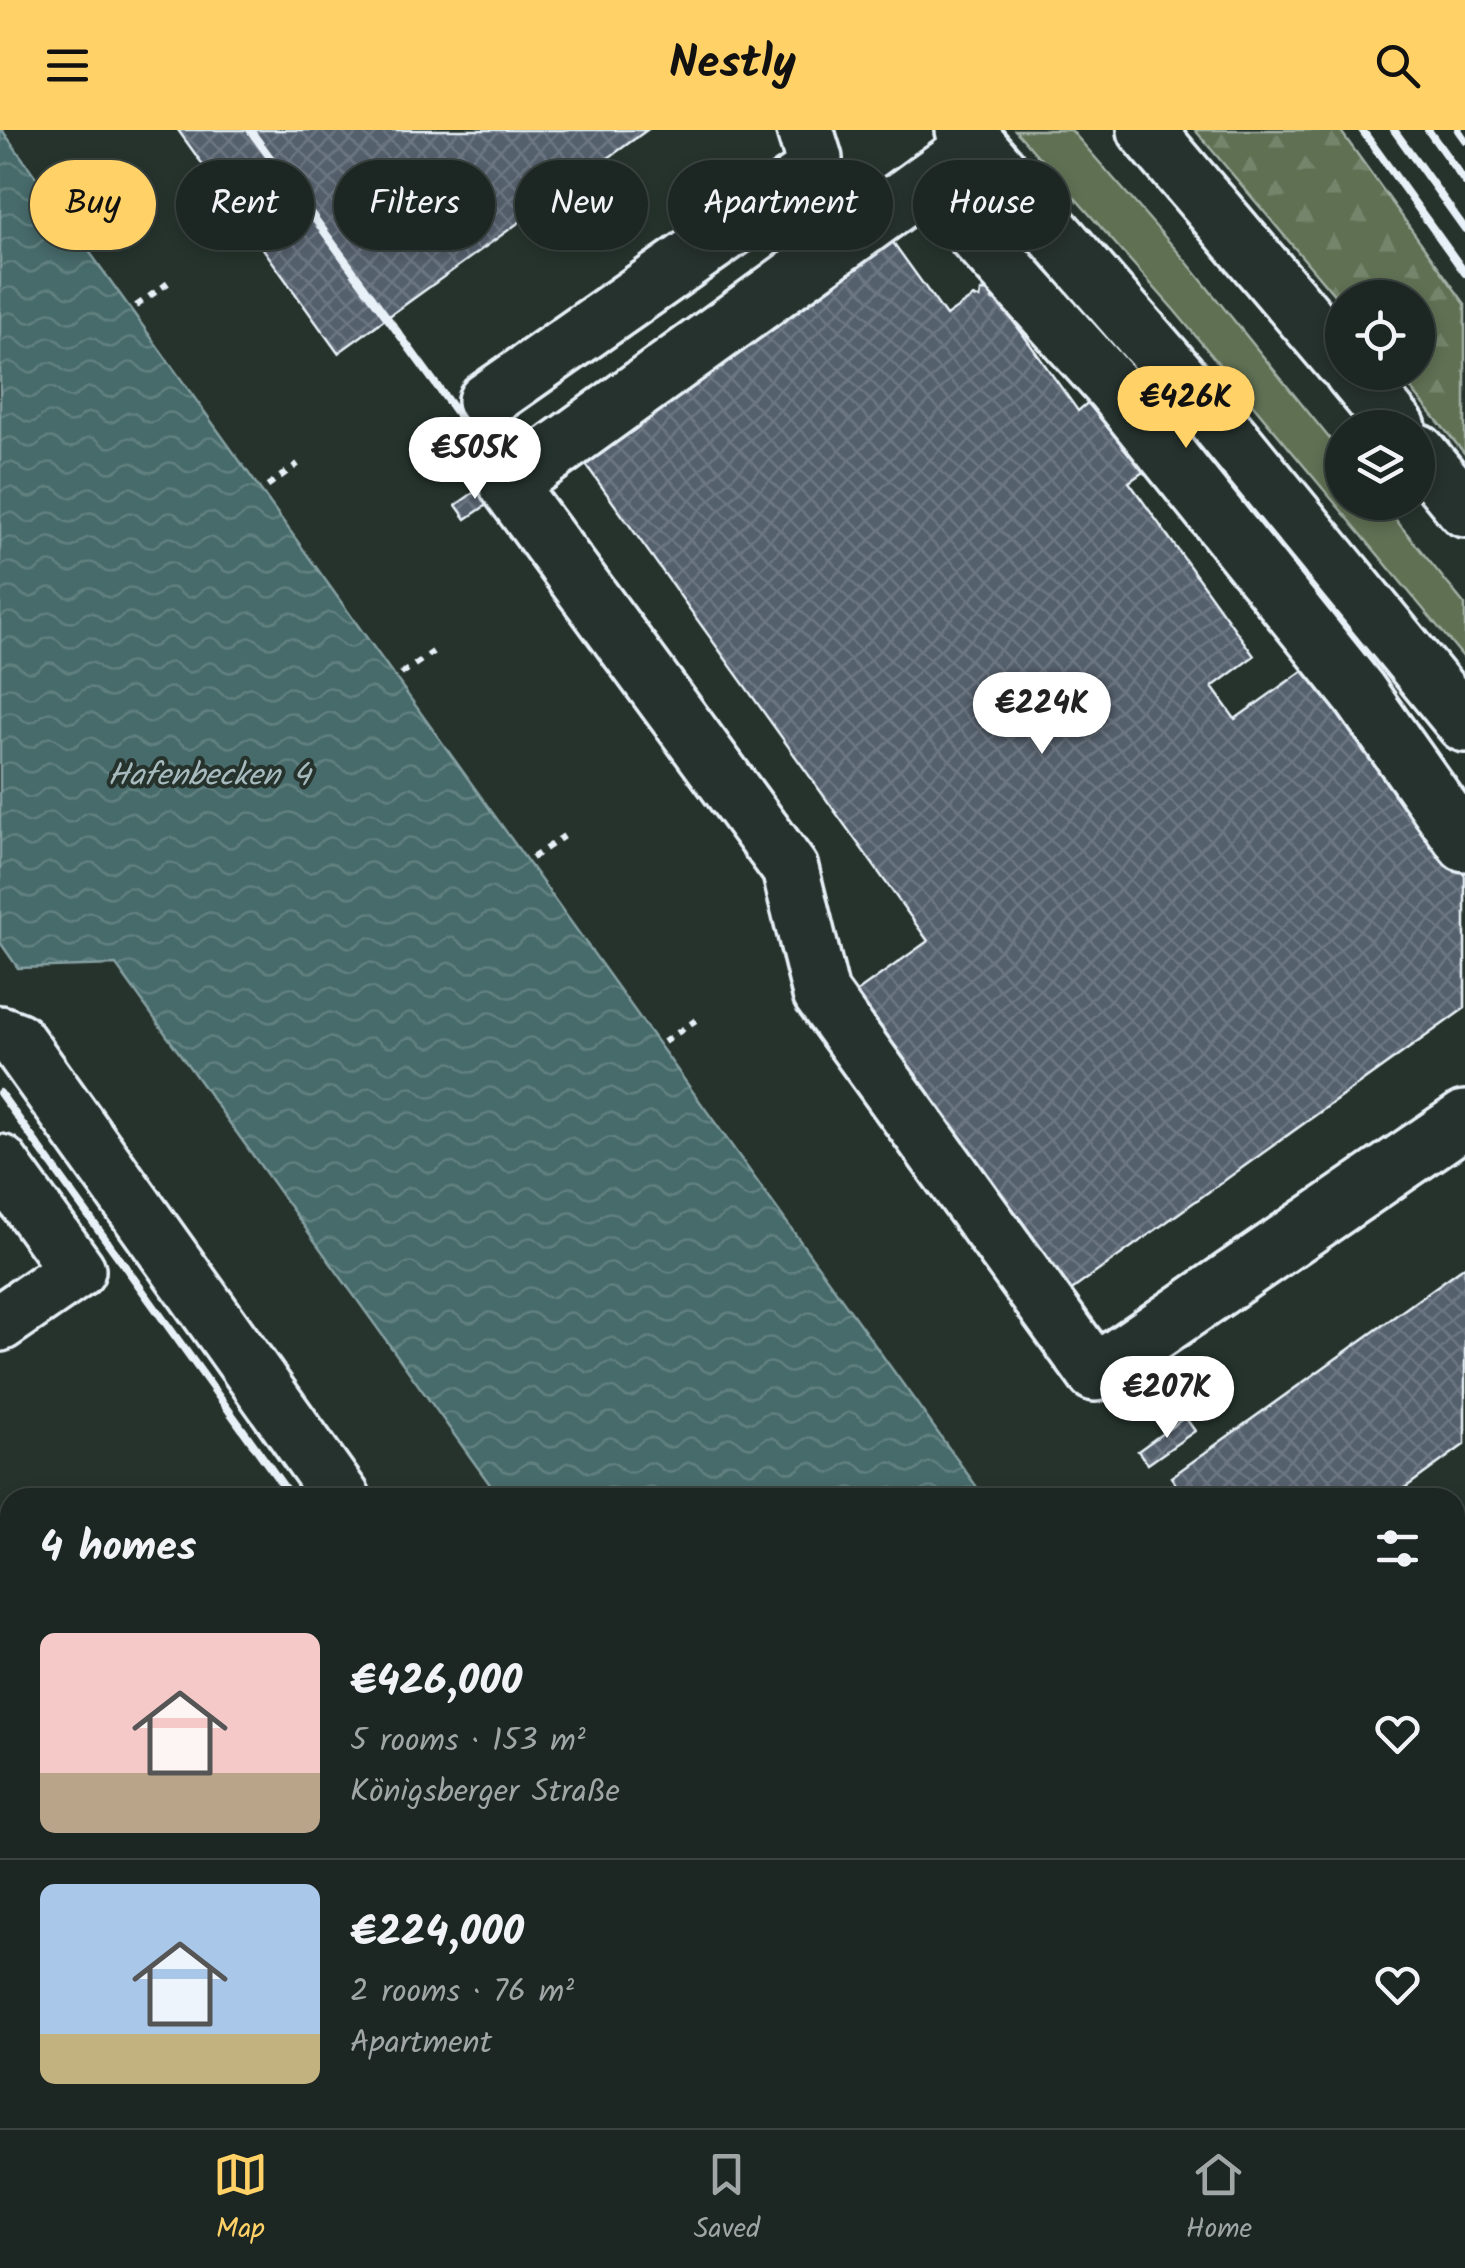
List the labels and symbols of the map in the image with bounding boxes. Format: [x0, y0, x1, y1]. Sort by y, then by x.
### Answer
pin: €426K [1116, 366, 1256, 451]
pin: €505K [405, 417, 545, 502]
pin: €224K [972, 672, 1112, 757]
water label: Hafenbecken 4 [108, 751, 314, 802]
pin: €207K [1097, 1356, 1237, 1441]

